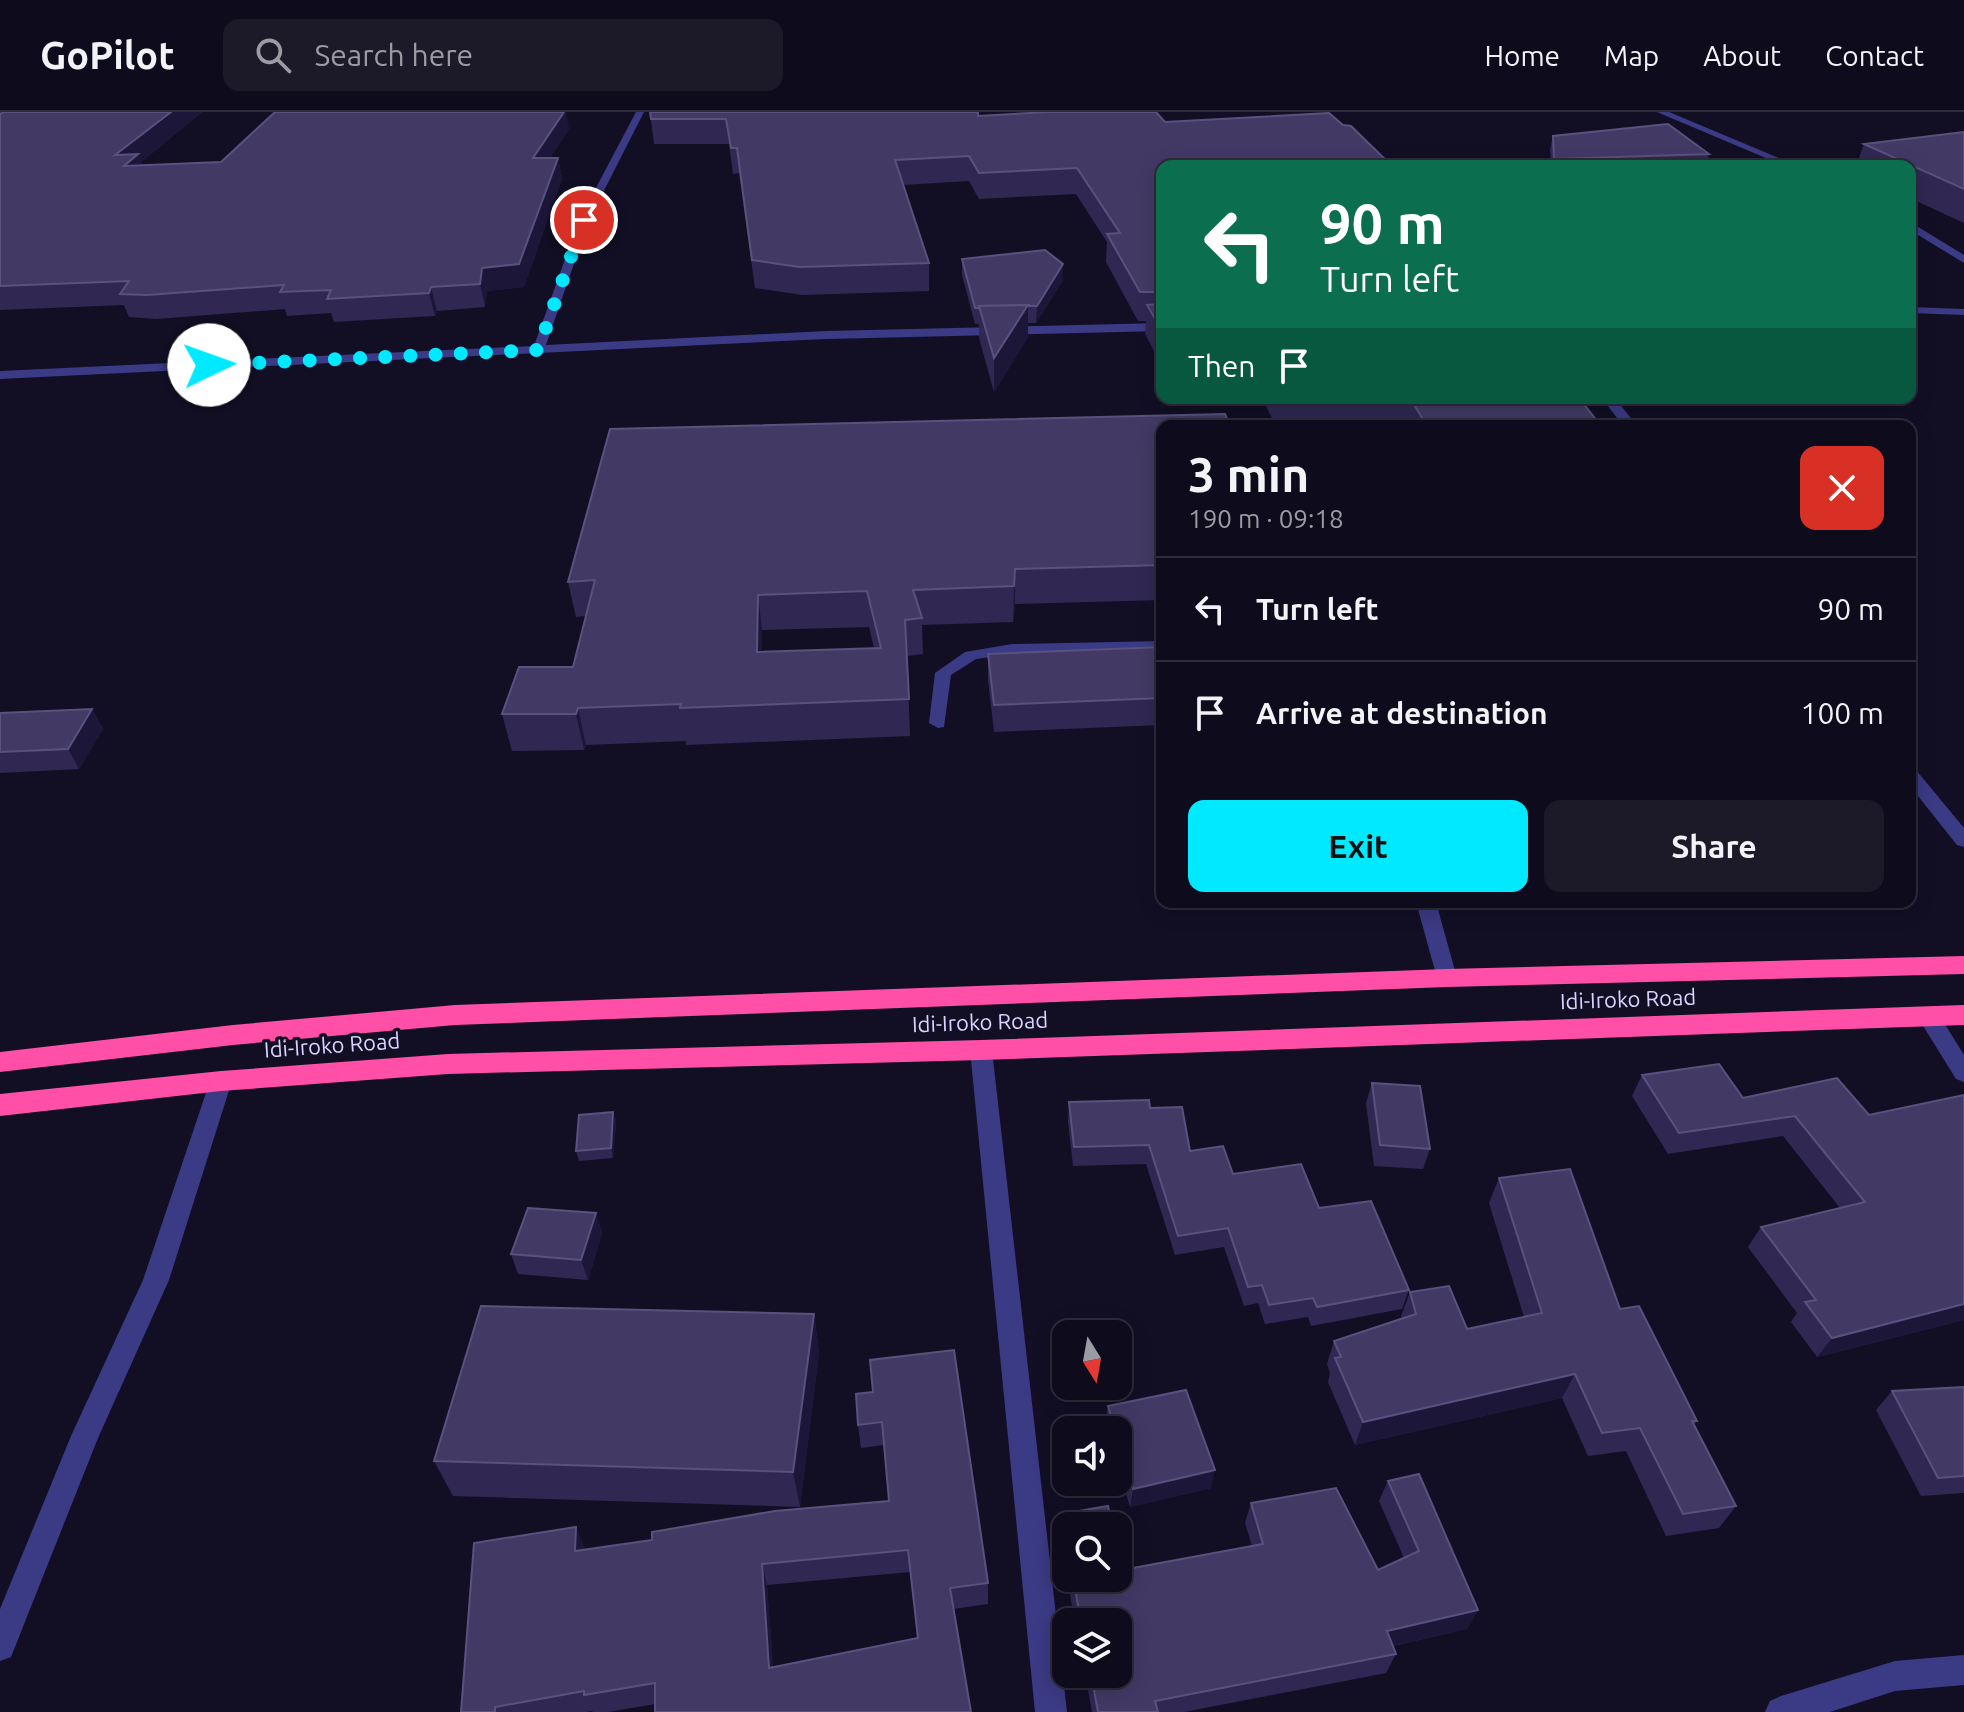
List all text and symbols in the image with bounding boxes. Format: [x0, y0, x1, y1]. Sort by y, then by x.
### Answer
search box [223, 19, 783, 91]
icon: search [251, 33, 295, 77]
text: GoPilot [40, 34, 175, 76]
text: Search here [315, 38, 473, 72]
text: Home [1485, 40, 1560, 71]
text: Map [1604, 40, 1659, 71]
text: About [1703, 40, 1781, 71]
text: Contact [1825, 40, 1924, 71]
pin [550, 186, 618, 254]
icon: left [1188, 192, 1292, 296]
text: 90 m [1320, 192, 1445, 255]
icon: arrive [562, 198, 606, 242]
text: Turn left [1320, 258, 1459, 299]
position arrow [167, 323, 251, 407]
icon: arrive [1272, 344, 1316, 388]
text: Then [1188, 349, 1256, 383]
button: close [1800, 446, 1884, 530]
text: 3 min [1188, 447, 1309, 501]
text: 190 m · 09:18 [1188, 504, 1344, 533]
icon: left [1188, 587, 1232, 631]
text: Turn left [1256, 592, 1378, 626]
text: 90 m [1817, 592, 1884, 626]
icon: arrive [1188, 691, 1232, 735]
text: Arrive at destination [1256, 696, 1548, 730]
text: 100 m [1800, 696, 1884, 730]
button: Exit [1188, 800, 1528, 892]
button: Share [1544, 800, 1884, 892]
street label: Idi-Iroko Road [1559, 984, 1697, 1013]
street label: Idi-Iroko Road [911, 1007, 1049, 1036]
street label: Idi-Iroko Road [263, 1027, 401, 1062]
north arrow [1052, 1320, 1132, 1400]
map controls [1052, 1320, 1132, 1688]
button: sound [1052, 1416, 1132, 1496]
button: search [1052, 1512, 1132, 1592]
button: layers [1052, 1608, 1132, 1688]

